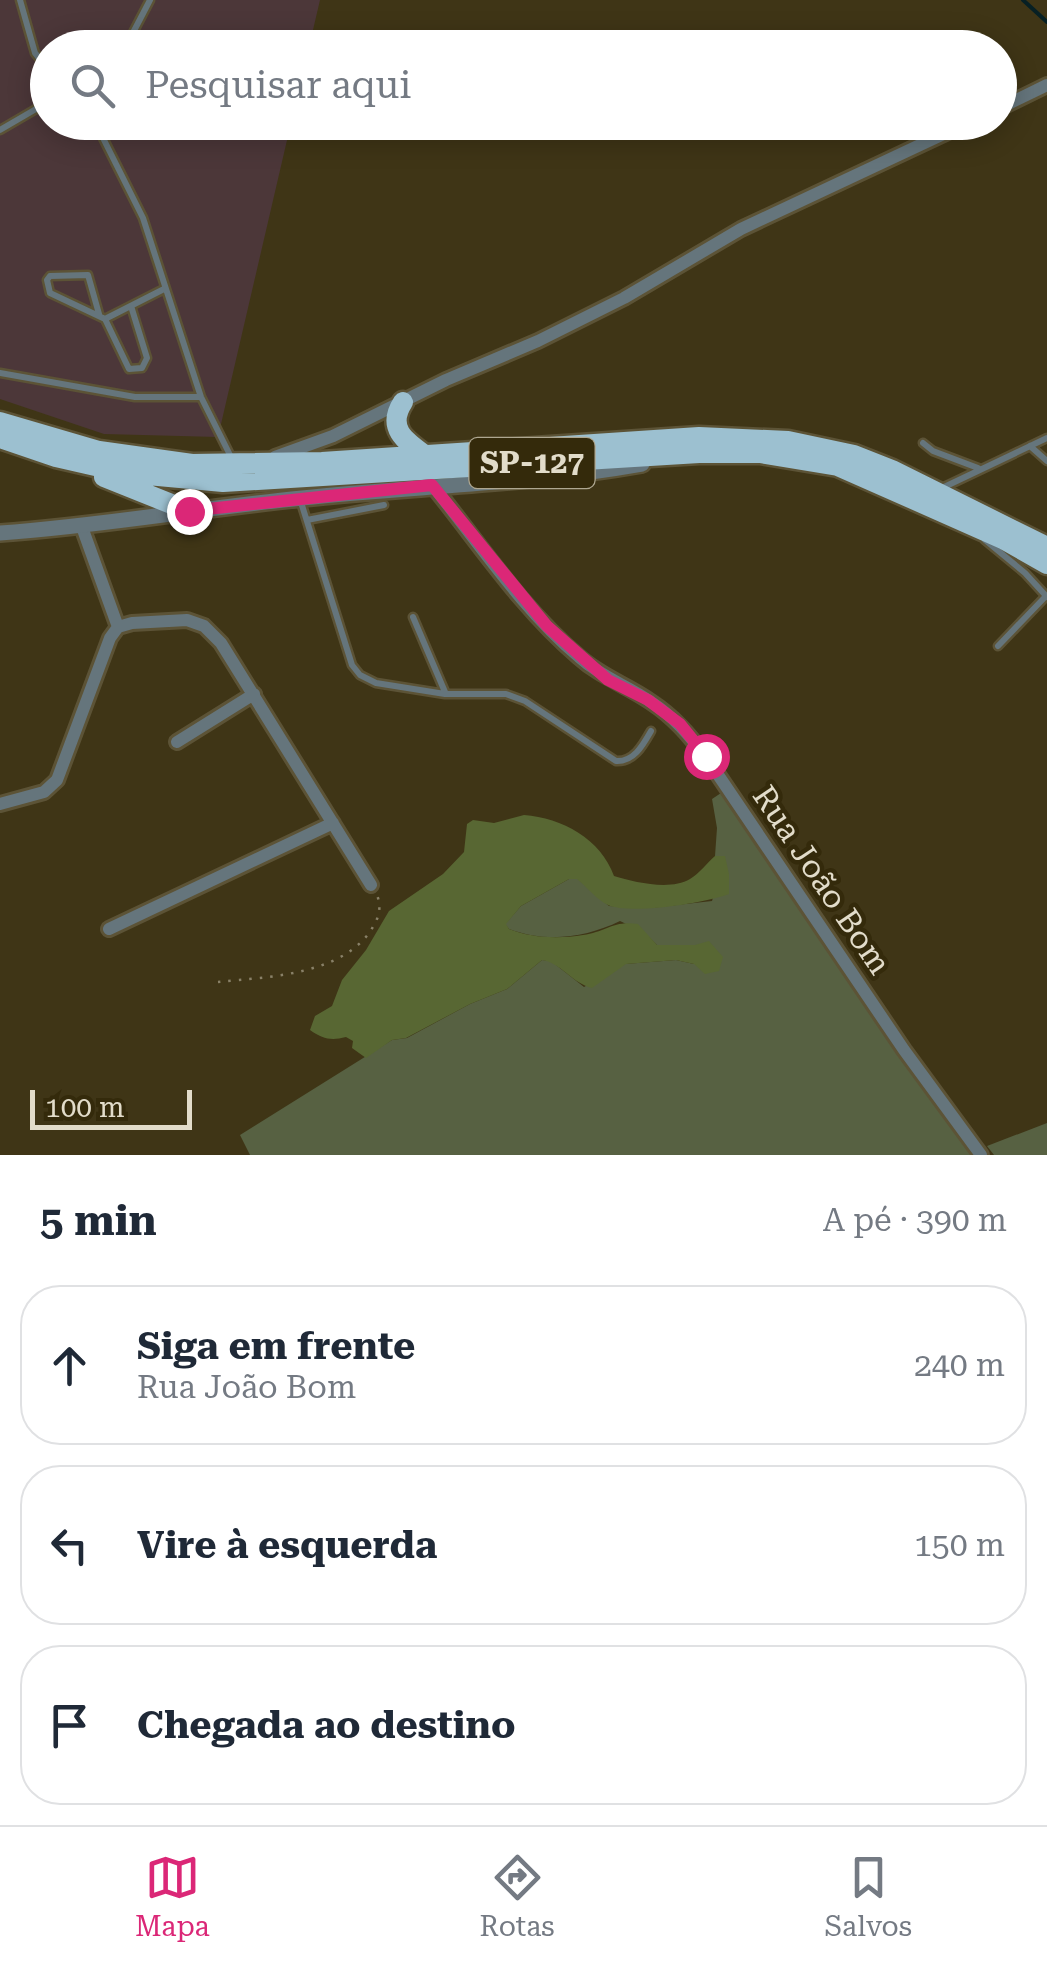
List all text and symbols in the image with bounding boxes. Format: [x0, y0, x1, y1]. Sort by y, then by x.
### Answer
search box [30, 30, 1017, 140]
icon: search [65, 58, 120, 113]
text: Pesquisar aqui [145, 63, 411, 107]
road number: SP-127 [470, 438, 594, 488]
route end [167, 489, 213, 535]
route start [684, 734, 730, 780]
street label: Rua João Bom [745, 779, 899, 981]
scale bar [30, 1085, 192, 1130]
text: 100 m [45, 1091, 125, 1124]
text: 5 min [40, 1196, 157, 1245]
text: A pé · 390 m [823, 1201, 1007, 1239]
text: Siga em frente [137, 1324, 415, 1368]
icon: ahead [42, 1338, 97, 1393]
text: 240 m [914, 1346, 1005, 1384]
text: Rua João Bom [137, 1368, 356, 1406]
icon: left [42, 1518, 97, 1573]
text: Vire à esquerda [137, 1523, 437, 1567]
text: 150 m [914, 1526, 1005, 1564]
icon: arrive [42, 1698, 97, 1753]
text: Chegada ao destino [137, 1703, 515, 1747]
tab: Mapa [135, 1850, 210, 1943]
tab: Rotas [480, 1850, 555, 1943]
tab: Salvos [825, 1850, 912, 1943]

